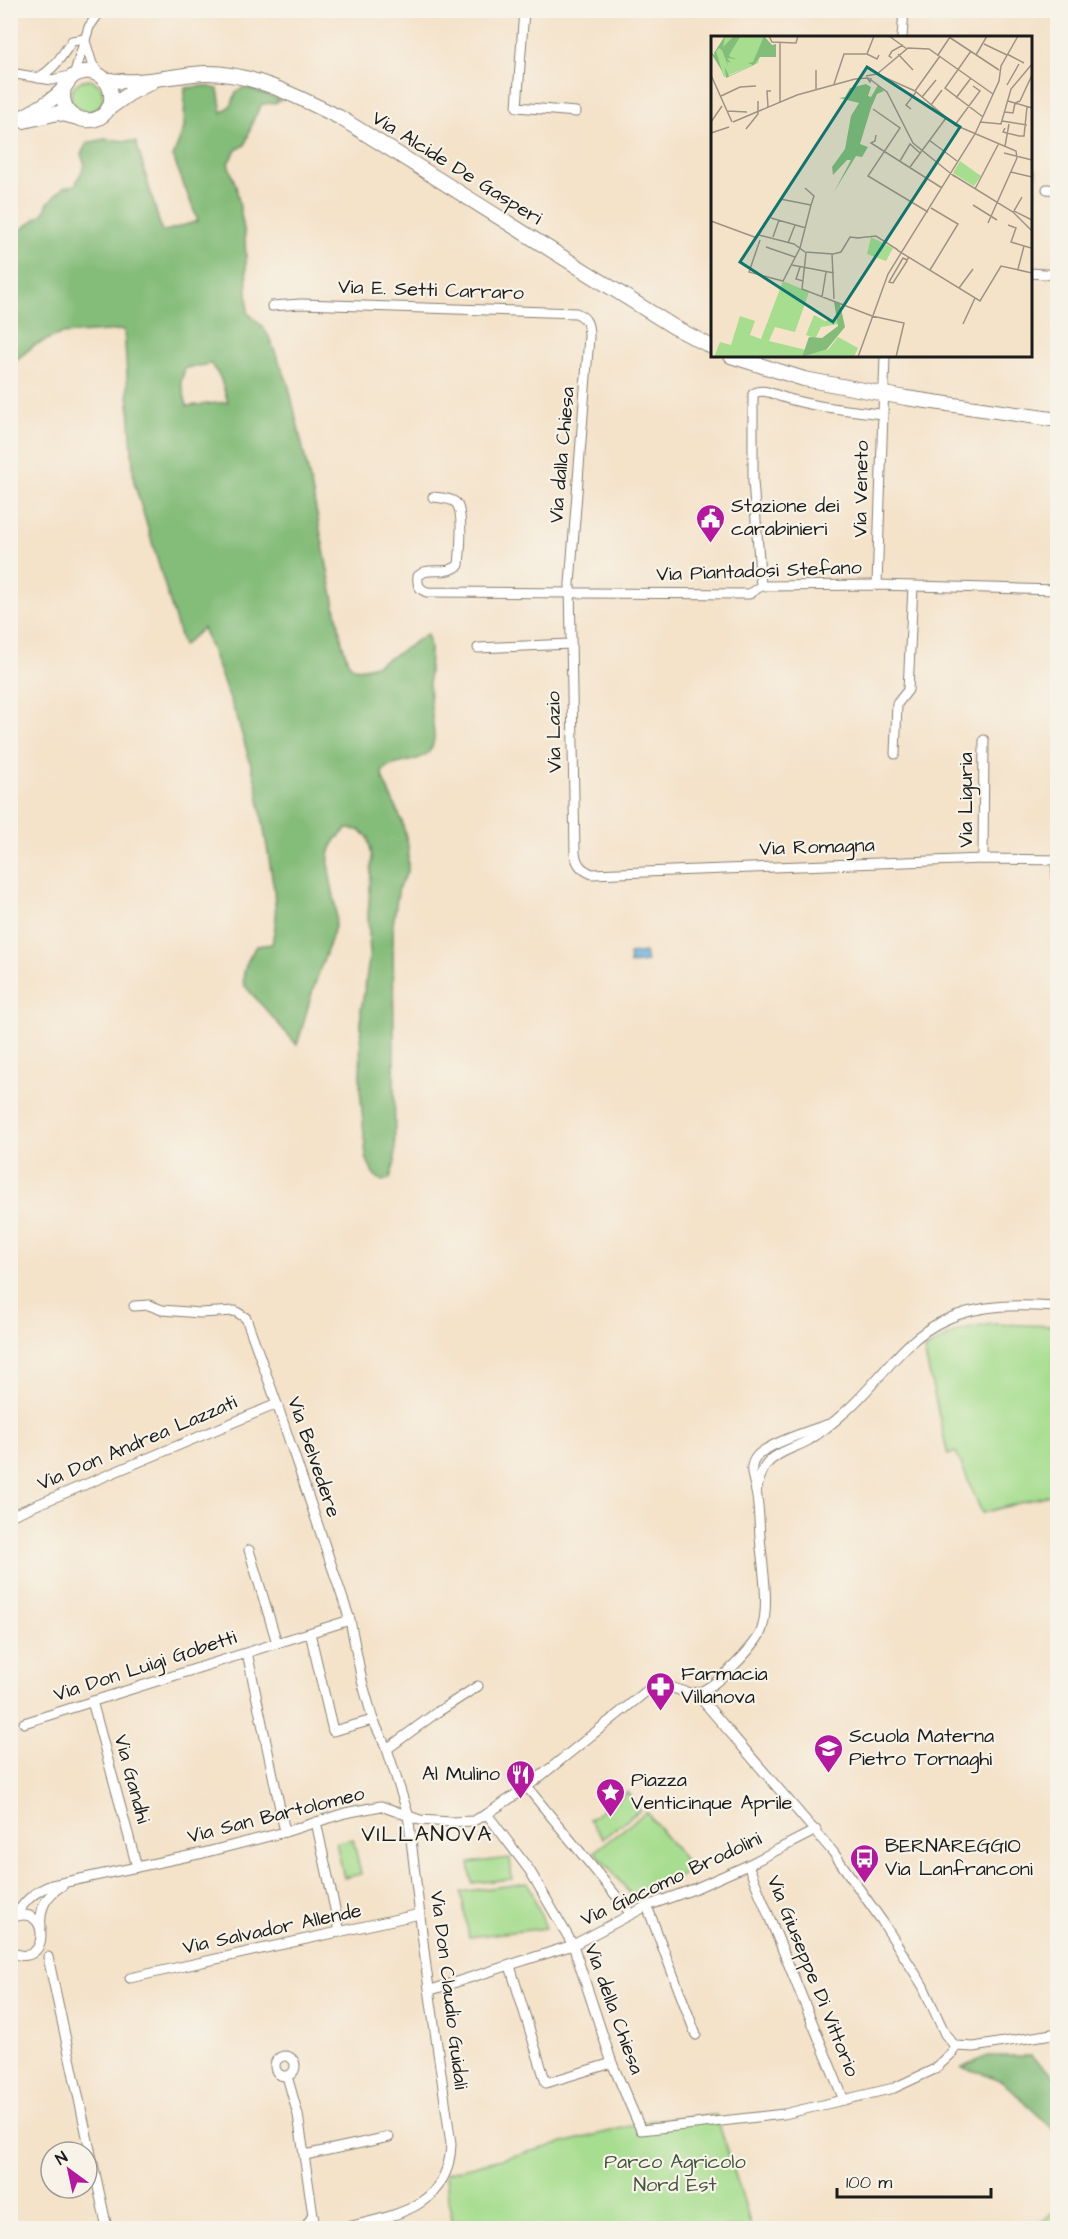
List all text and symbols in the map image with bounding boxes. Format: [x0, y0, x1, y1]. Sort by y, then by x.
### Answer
inset map [711, 36, 1032, 357]
street label: Via Alcide De Gasperi [366, 104, 548, 232]
street label: Via E. Setti Carraro [337, 273, 525, 307]
street label: Via dalla Chiesa [542, 386, 582, 524]
street label: Via Veneto [846, 440, 876, 538]
place label: Stazione dei carabinieri [731, 492, 839, 543]
public building icon: Stazione dei carabinieri [694, 502, 726, 544]
street label: Via Piantadosi Stefano [656, 553, 862, 589]
street label: Via Lazio [539, 691, 569, 773]
street label: Via Liguria [952, 752, 981, 848]
street label: Via Romagna [759, 831, 875, 864]
street label: Via Don Andrea Lazzati [33, 1388, 241, 1498]
street label: Via Belvedere [280, 1393, 348, 1521]
street label: Via Don Luigi Gobetti [50, 1623, 240, 1710]
place label: Farmacia Villanova [681, 1660, 768, 1711]
pharmacy icon: Farmacia Villanova [644, 1670, 676, 1712]
place label: Scuola Materna Pietro Tornaghi [849, 1722, 994, 1774]
street label: Via Gandhi [107, 1731, 157, 1827]
school or university icon: Scuola Materna Pietro Tornaghi [812, 1732, 844, 1774]
restaurant icon: Al Mulino [505, 1758, 537, 1800]
place label: Al Mulino [422, 1760, 500, 1788]
place label: Piazza Venticinque Aprile [631, 1766, 793, 1817]
place icon: Piazza Venticinque Aprile [594, 1776, 626, 1818]
street label: Via San Bartolomeo [185, 1779, 367, 1851]
district label: VILLANOVA [361, 1819, 493, 1850]
street label: Via Giacomo Brodolini [576, 1825, 766, 1933]
place label: BERNAREGGIO Via Lanfranconi [885, 1832, 1033, 1883]
bus stop icon: BERNAREGGIO Via Lanfranconi [848, 1842, 880, 1884]
street label: Via Giuseppe Di Vittorio [760, 1871, 866, 2081]
street label: Via Don Claudio Guidali [423, 1889, 475, 2091]
street label: Via Salvador Allende [180, 1896, 364, 1962]
street label: Via della Chiesa [577, 1940, 651, 2078]
north arrow [39, 2140, 99, 2200]
text: N [51, 2146, 72, 2170]
park label: Parco Agricolo Nord Est [604, 2148, 746, 2199]
scale bar [837, 2161, 992, 2199]
text: 100 m [846, 2170, 892, 2195]

